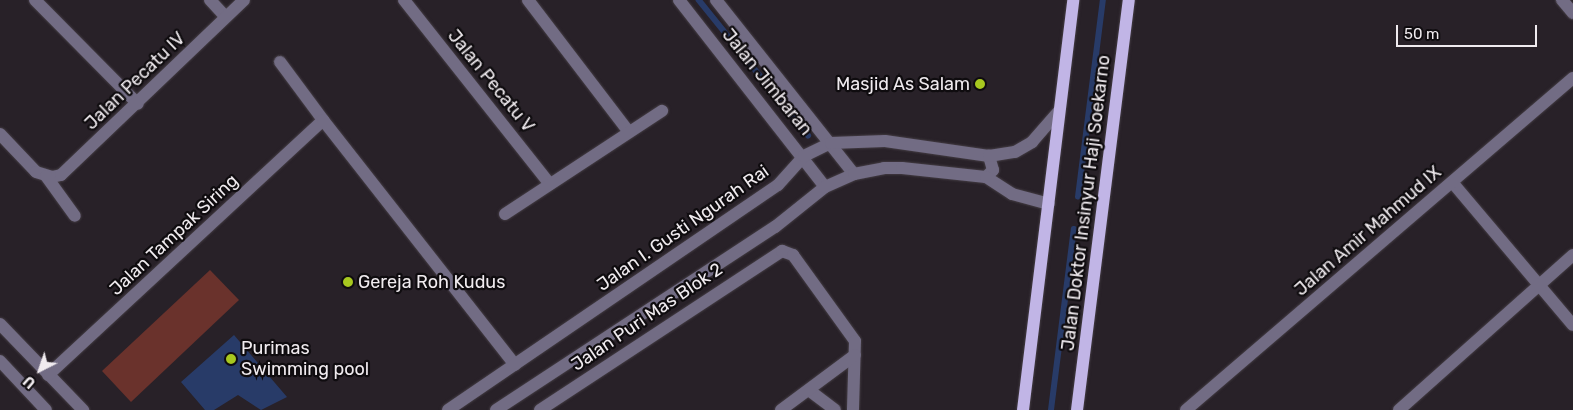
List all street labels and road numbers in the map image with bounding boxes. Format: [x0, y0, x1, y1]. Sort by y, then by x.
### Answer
street label: Jalan Jimbaran [717, 24, 817, 140]
street label: Jalan Pecatu V [443, 25, 539, 137]
street label: Jalan Pecatu IV [80, 28, 190, 134]
street label: Jalan Doktor Insinyur Haji Soekarno [1057, 54, 1115, 352]
street label: Jalan I. Gusti Ngurah Rai [593, 160, 773, 296]
street label: Jalan Amir Mahmud IX [1290, 161, 1446, 301]
street label: Jalan Tampak Siring [105, 170, 243, 300]
street label: Jalan Puri Mas Blok 2 [567, 258, 727, 376]

